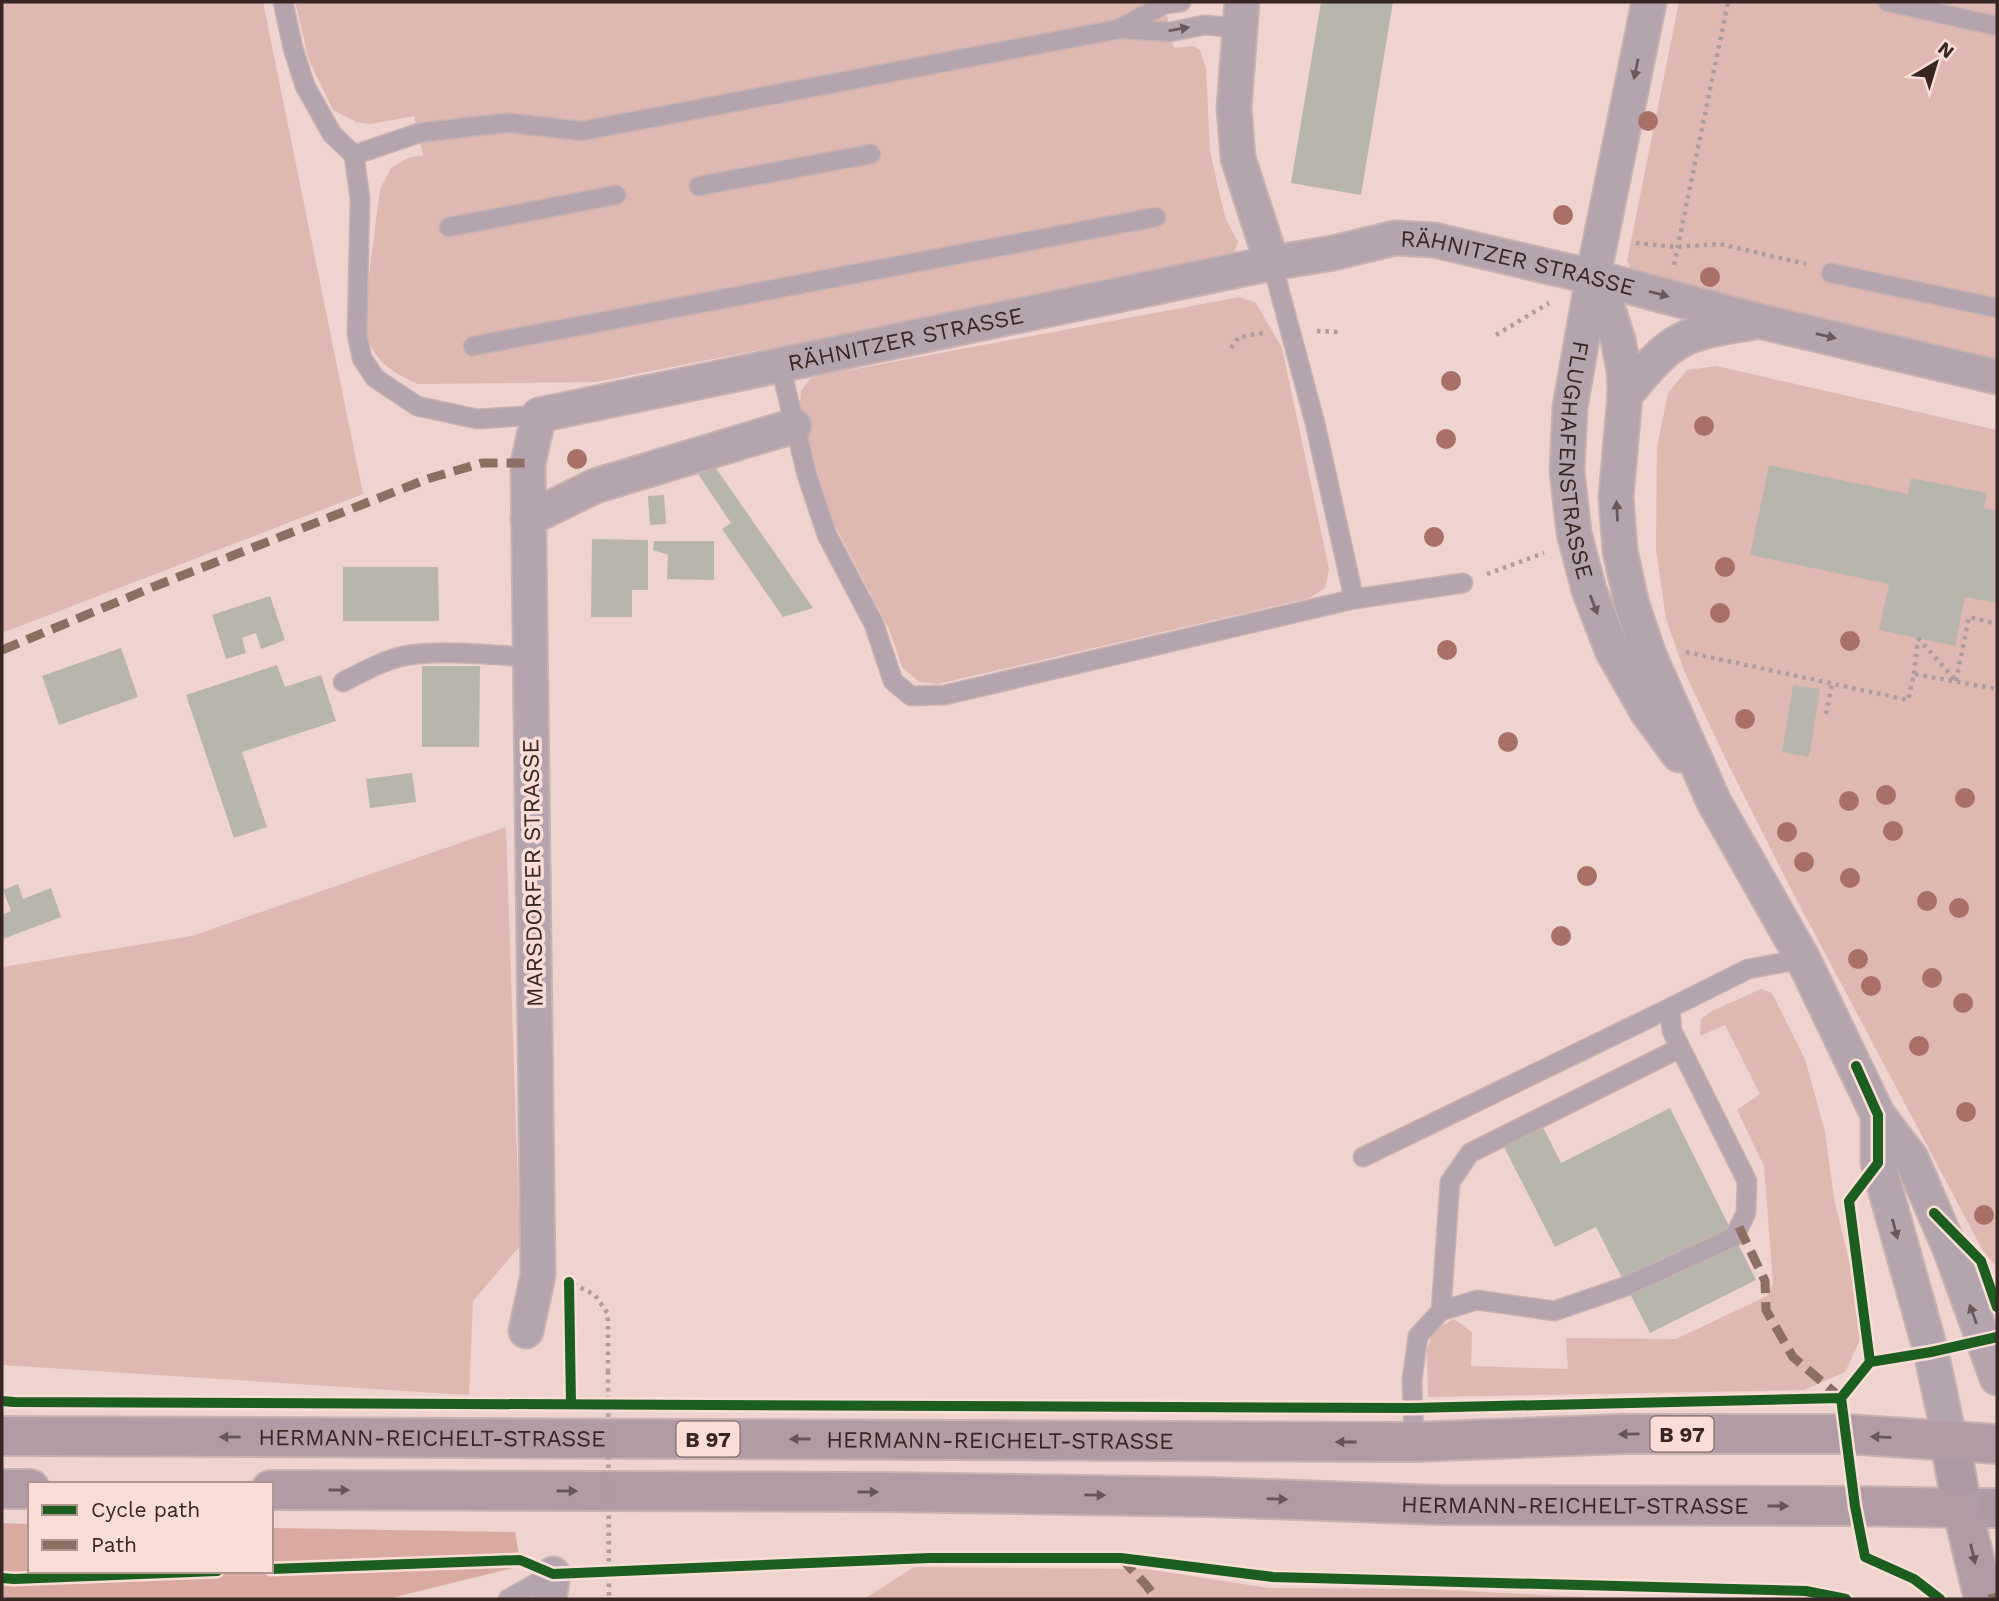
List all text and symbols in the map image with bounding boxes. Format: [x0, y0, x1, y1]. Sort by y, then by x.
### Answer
one-way arrow [1168, 24, 1190, 35]
north arrow [1901, 28, 1971, 98]
text: N [1934, 37, 1959, 63]
one-way arrow [1630, 58, 1641, 80]
street label: RÄHNITZER STRASSE [1400, 225, 1638, 301]
one-way arrow [1649, 290, 1670, 300]
street label: RÄHNITZER STRASSE [785, 301, 1026, 377]
one-way arrow [1815, 331, 1837, 342]
street label: FLUGHAFENSTRASSE [1553, 339, 1599, 582]
one-way arrow [1611, 500, 1622, 522]
one-way arrow [1589, 594, 1600, 615]
street label: MARSDORFER STRASSE [517, 739, 549, 1007]
one-way arrow [1891, 1219, 1901, 1240]
one-way arrow [1967, 1304, 1978, 1325]
road number: B 97 [1650, 1416, 1714, 1452]
road number: B 97 [676, 1422, 740, 1456]
street label: HERMANN-REICHELT-STRASSE [258, 1424, 606, 1452]
street label: HERMANN-REICHELT-STRASSE [826, 1426, 1174, 1454]
one-way arrow [1618, 1429, 1640, 1440]
one-way arrow [218, 1431, 240, 1443]
one-way arrow [1870, 1431, 1892, 1442]
one-way arrow [789, 1433, 811, 1445]
one-way arrow [1335, 1436, 1357, 1448]
legend [28, 1482, 273, 1573]
one-way arrow [329, 1484, 351, 1496]
one-way arrow [556, 1485, 578, 1497]
one-way arrow [857, 1486, 879, 1498]
one-way arrow [1085, 1489, 1107, 1501]
street label: HERMANN-REICHELT-STRASSE [1401, 1490, 1749, 1519]
one-way arrow [1266, 1494, 1288, 1505]
text: Cycle path [91, 1497, 200, 1522]
one-way arrow [1767, 1500, 1789, 1512]
text: Path [91, 1532, 137, 1557]
one-way arrow [1968, 1543, 1979, 1565]

